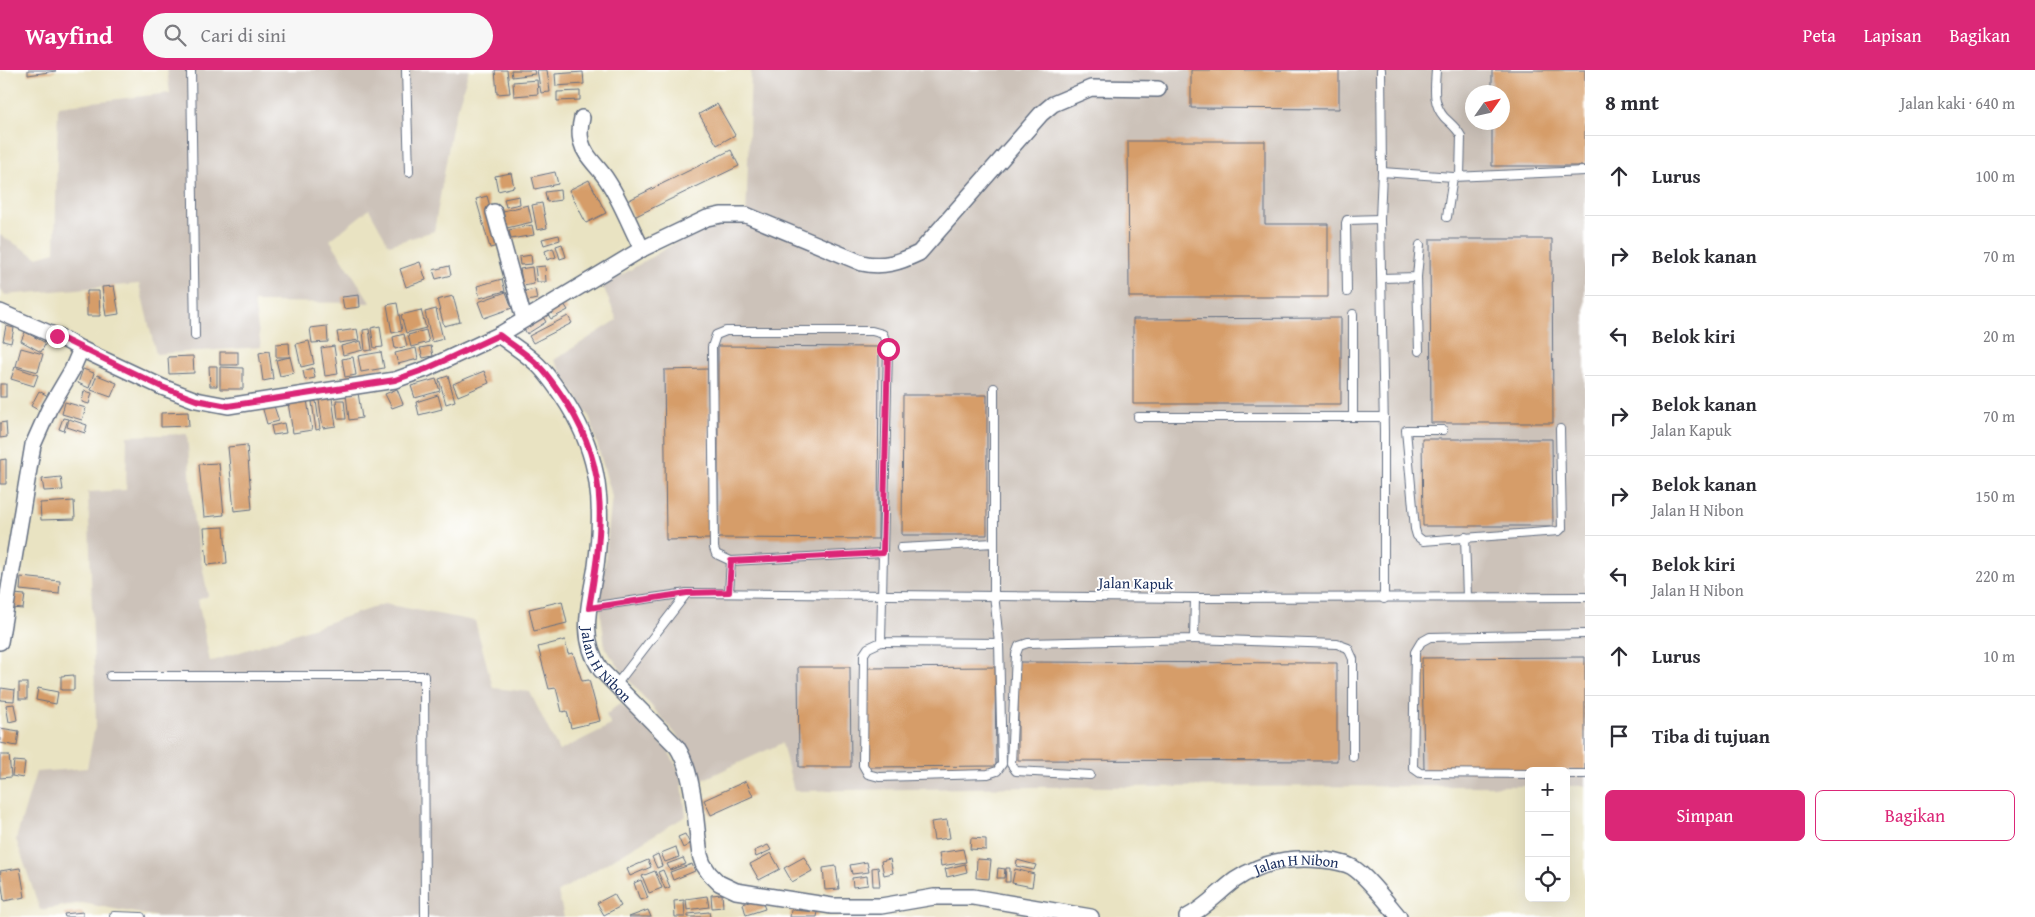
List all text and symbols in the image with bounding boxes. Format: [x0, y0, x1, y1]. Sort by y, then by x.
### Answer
search box [143, 13, 493, 58]
text: Wayfind [25, 18, 113, 53]
icon: search [161, 21, 189, 49]
text: Cari di sini [201, 21, 286, 49]
text: Peta [1803, 22, 1836, 49]
text: Lapisan [1864, 22, 1922, 49]
text: Bagikan [1950, 22, 2010, 49]
north arrow [1465, 85, 1510, 130]
text: 8 mnt [1605, 87, 1659, 118]
text: Jalan kaki · 640 m [1900, 91, 2015, 115]
icon: ahead [1605, 162, 1633, 190]
text: Lurus [1652, 162, 1701, 190]
text: 100 m [1975, 164, 2015, 188]
icon: right [1605, 242, 1633, 270]
text: Belok kanan [1652, 242, 1757, 270]
text: 70 m [1983, 244, 2015, 268]
icon: left [1605, 322, 1633, 350]
text: Belok kiri [1652, 322, 1735, 350]
text: 20 m [1983, 324, 2015, 348]
route end [46, 325, 69, 348]
route start [877, 338, 900, 361]
text: Belok kanan [1652, 390, 1757, 418]
icon: right [1605, 402, 1633, 430]
text: 70 m [1983, 404, 2015, 428]
text: Jalan Kapuk [1652, 418, 1732, 442]
text: Belok kanan [1652, 470, 1757, 498]
icon: right [1605, 482, 1633, 510]
text: 150 m [1975, 484, 2015, 508]
text: Jalan H Nibon [1652, 498, 1744, 522]
text: Belok kiri [1652, 550, 1735, 578]
icon: left [1605, 562, 1633, 590]
text: 220 m [1975, 564, 2015, 588]
street label: Jalan Kapuk [1097, 572, 1174, 594]
text: Jalan H Nibon [1652, 578, 1744, 602]
street label: Jalan H Nibon [577, 625, 637, 707]
icon: ahead [1605, 642, 1633, 670]
text: Lurus [1652, 642, 1701, 670]
text: 10 m [1983, 644, 2015, 668]
icon: arrive [1605, 722, 1633, 750]
text: Tiba di tujuan [1652, 722, 1770, 750]
map controls [1525, 767, 1570, 902]
button: + [1525, 767, 1570, 812]
button: Simpan [1605, 790, 1805, 841]
button: Bagikan [1815, 790, 2015, 841]
button: − [1525, 812, 1570, 857]
street label: Jalan H Nibon [1248, 848, 1341, 880]
button: locate [1525, 857, 1570, 902]

